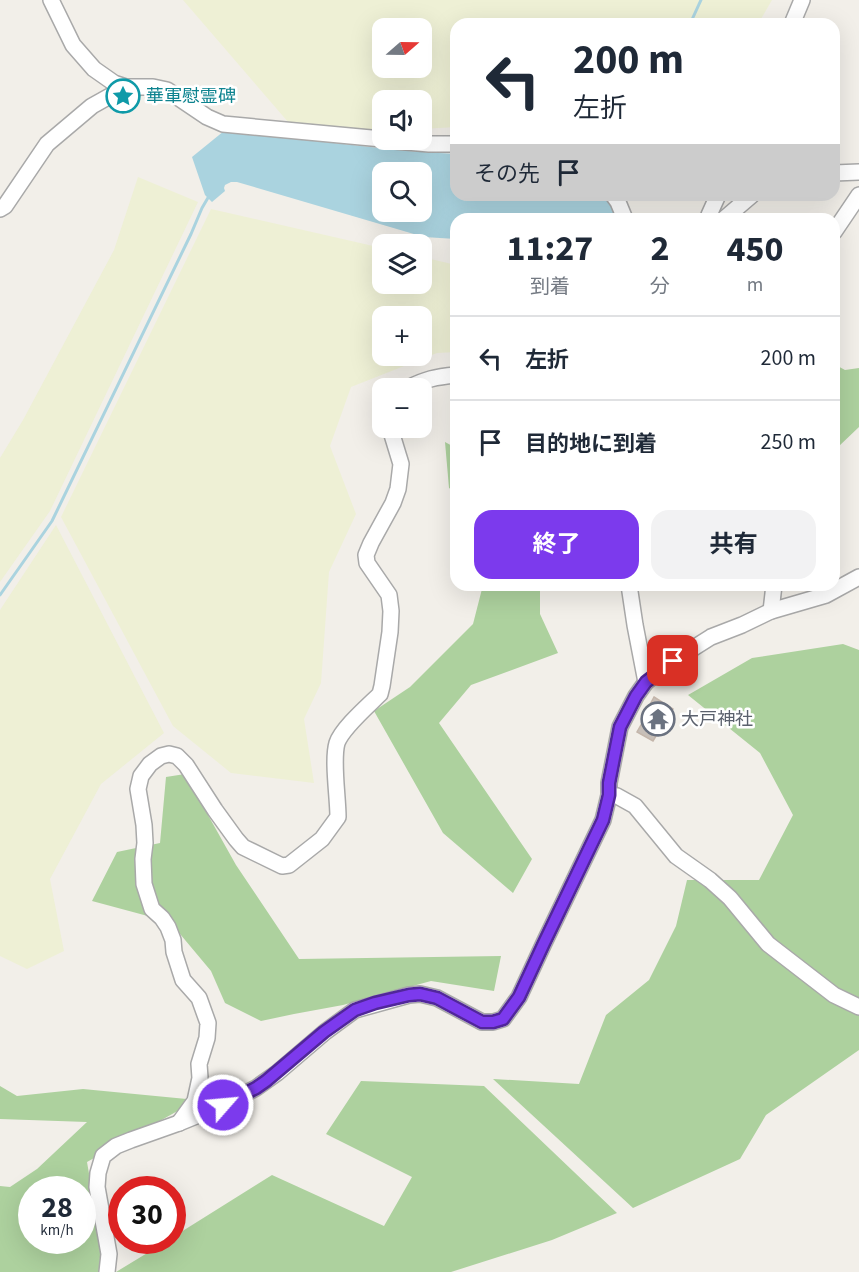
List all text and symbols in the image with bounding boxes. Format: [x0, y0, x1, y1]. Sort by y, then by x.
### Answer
north arrow [372, 18, 432, 78]
map controls [372, 18, 432, 438]
text: 200 m [573, 30, 684, 90]
icon: left [474, 42, 552, 120]
place icon: 華軍慰霊碑 [105, 78, 141, 114]
place label: 華軍慰霊碑 [146, 84, 236, 109]
text: 左折 [573, 89, 627, 128]
button: sound [372, 90, 432, 150]
icon: arrive [552, 156, 585, 189]
text: その先 [474, 158, 540, 190]
button: search [372, 162, 432, 222]
text: 11:27 [507, 223, 593, 274]
text: 2 [650, 223, 669, 274]
text: 450 [726, 224, 783, 275]
button: layers [372, 234, 432, 294]
text: m [747, 271, 763, 299]
text: 到着 [530, 273, 570, 301]
text: 分 [650, 273, 670, 301]
button: + [372, 306, 432, 366]
icon: left [474, 342, 507, 375]
text: 200 m [761, 342, 816, 374]
text: 左折 [525, 344, 569, 376]
button: − [372, 378, 432, 438]
icon: arrive [474, 426, 507, 459]
text: 250 m [761, 426, 816, 458]
text: 目的地に到着 [525, 428, 657, 460]
button: 終了 [474, 510, 639, 579]
button: 共有 [651, 510, 816, 579]
pin [647, 635, 698, 686]
icon: arrive [656, 644, 689, 677]
temple icon: 大戸神社 [640, 701, 676, 737]
place label: 大戸神社 [681, 707, 753, 732]
position arrow [191, 1073, 255, 1137]
speed limit sign: 30 [108, 1176, 186, 1254]
text: 28 [41, 1186, 73, 1229]
text: km/h [40, 1220, 74, 1241]

